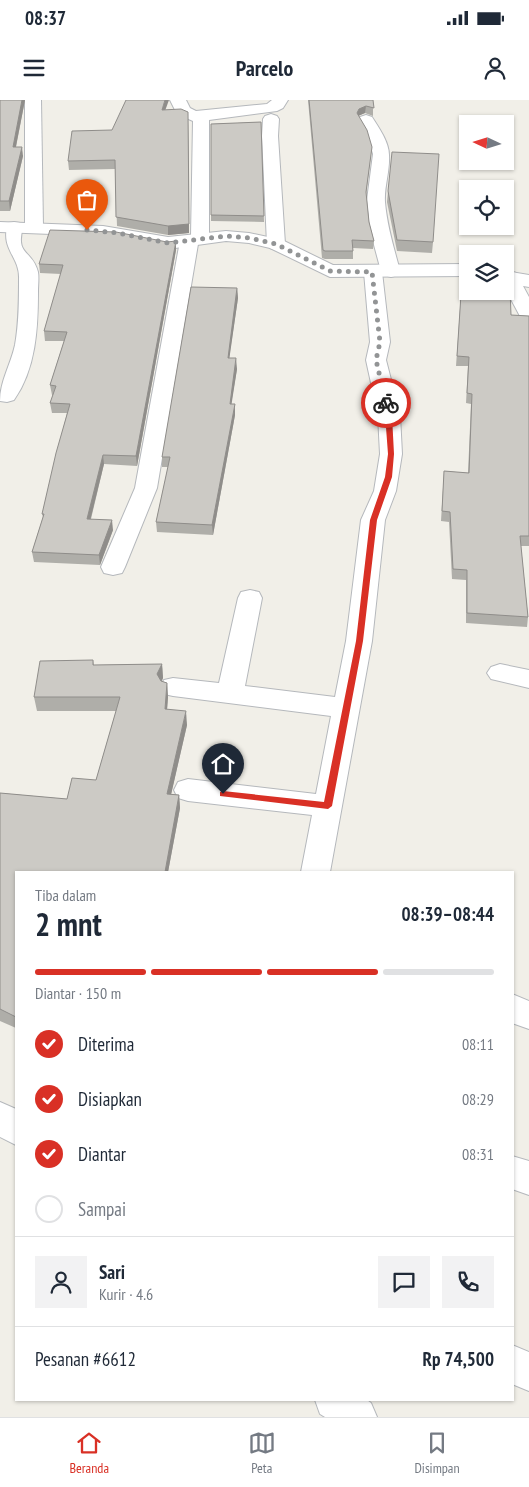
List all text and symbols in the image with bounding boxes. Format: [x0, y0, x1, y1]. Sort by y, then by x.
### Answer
text: 08:37 [25, 6, 66, 30]
icon: menu [20, 54, 48, 82]
text: Parcelo [236, 54, 293, 82]
icon: person [481, 54, 509, 82]
north arrow [459, 115, 514, 170]
map controls [459, 115, 514, 300]
pin [66, 179, 108, 230]
button: locate [459, 180, 514, 235]
icon: bag [73, 186, 101, 214]
button: layers [459, 245, 514, 300]
courier [361, 378, 411, 428]
icon: bike [372, 389, 400, 417]
pin [202, 743, 244, 794]
icon: home [209, 750, 237, 778]
text: Tiba dalam [35, 885, 96, 905]
text: 08:39–08:44 [401, 902, 494, 926]
text: 2 mnt [35, 903, 102, 945]
text: Diantar · 150 m [35, 983, 121, 1003]
icon: check [35, 1030, 63, 1058]
text: Diterima [78, 1032, 134, 1056]
text: 08:11 [462, 1034, 494, 1054]
icon: check [35, 1085, 63, 1113]
text: Disiapkan [78, 1087, 142, 1111]
text: 08:29 [462, 1089, 494, 1109]
icon: check [35, 1140, 63, 1168]
text: Diantar [78, 1142, 126, 1166]
text: 08:31 [462, 1144, 494, 1164]
text: Sampai [78, 1197, 126, 1221]
button: person [35, 1256, 87, 1308]
button: chat [378, 1256, 430, 1308]
button: phone [442, 1256, 494, 1308]
text: Sari [99, 1260, 125, 1284]
text: Kurir · 4.6 [99, 1284, 153, 1304]
text: Pesanan #6612 [35, 1347, 136, 1371]
text: Rp 74,500 [423, 1347, 494, 1371]
tab: Beranda [69, 1429, 109, 1477]
tab: Peta [248, 1429, 276, 1477]
tab: Disimpan [415, 1429, 460, 1477]

